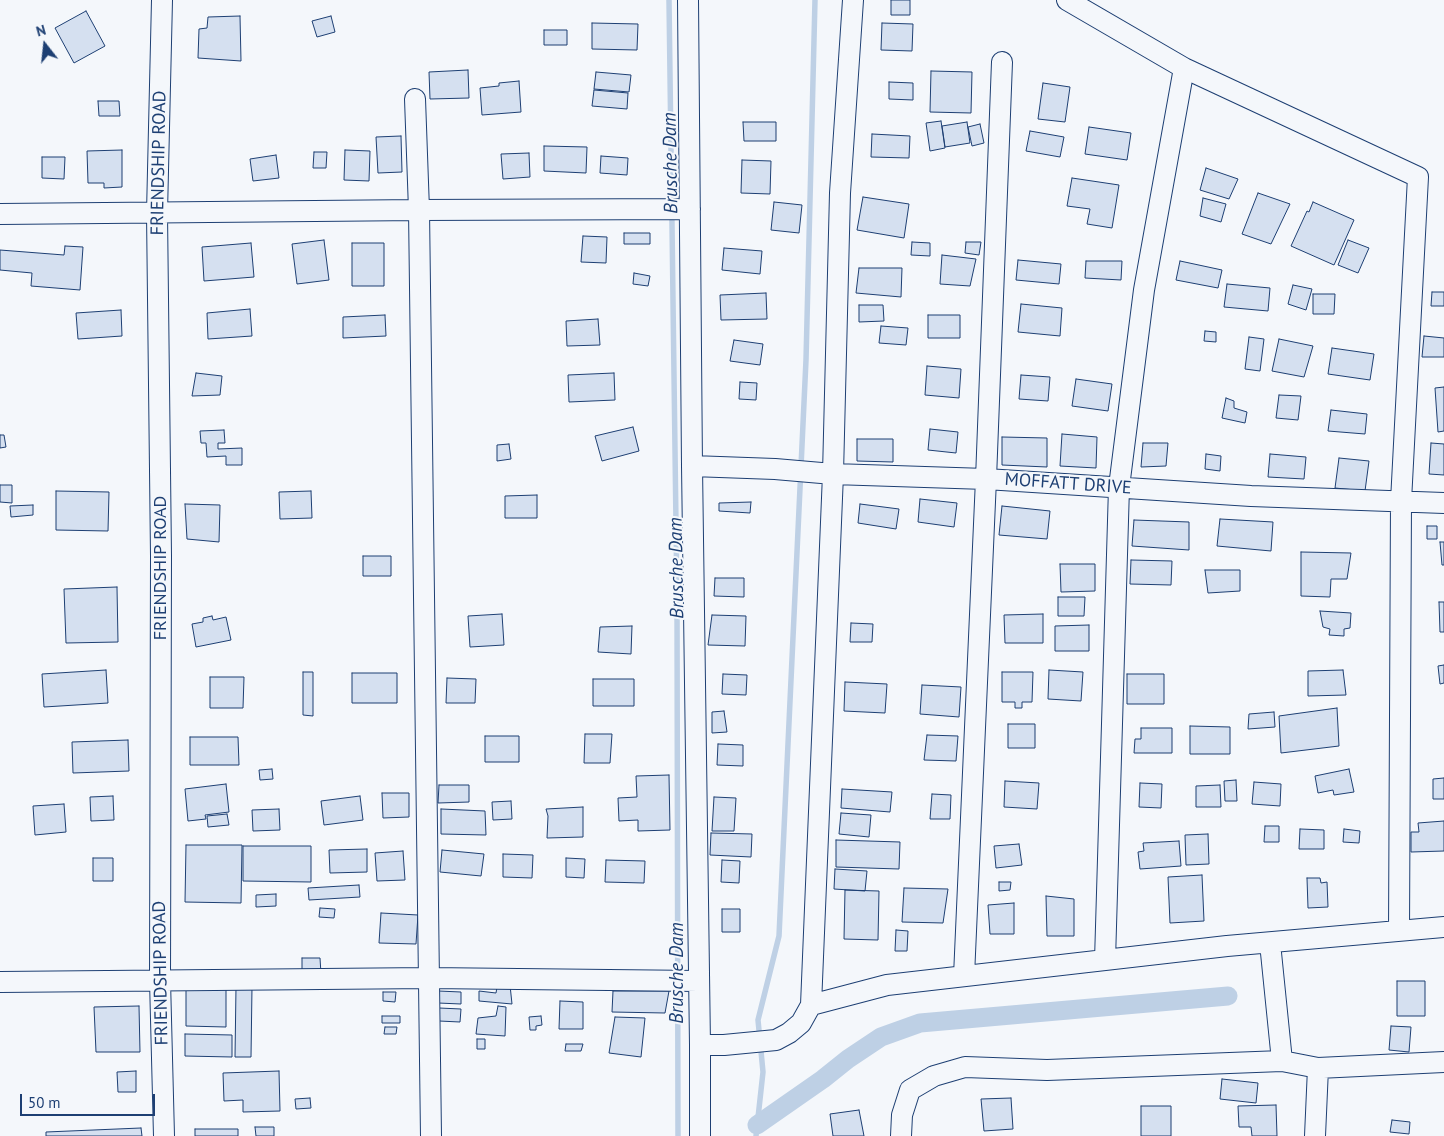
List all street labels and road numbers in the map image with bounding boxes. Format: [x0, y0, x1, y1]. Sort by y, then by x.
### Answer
street label: FRIENDSHIP ROAD [147, 91, 171, 235]
street label: MOFFATT DRIVE [1004, 469, 1132, 499]
street label: FRIENDSHIP ROAD [150, 496, 172, 640]
street label: FRIENDSHIP ROAD [149, 901, 173, 1045]

